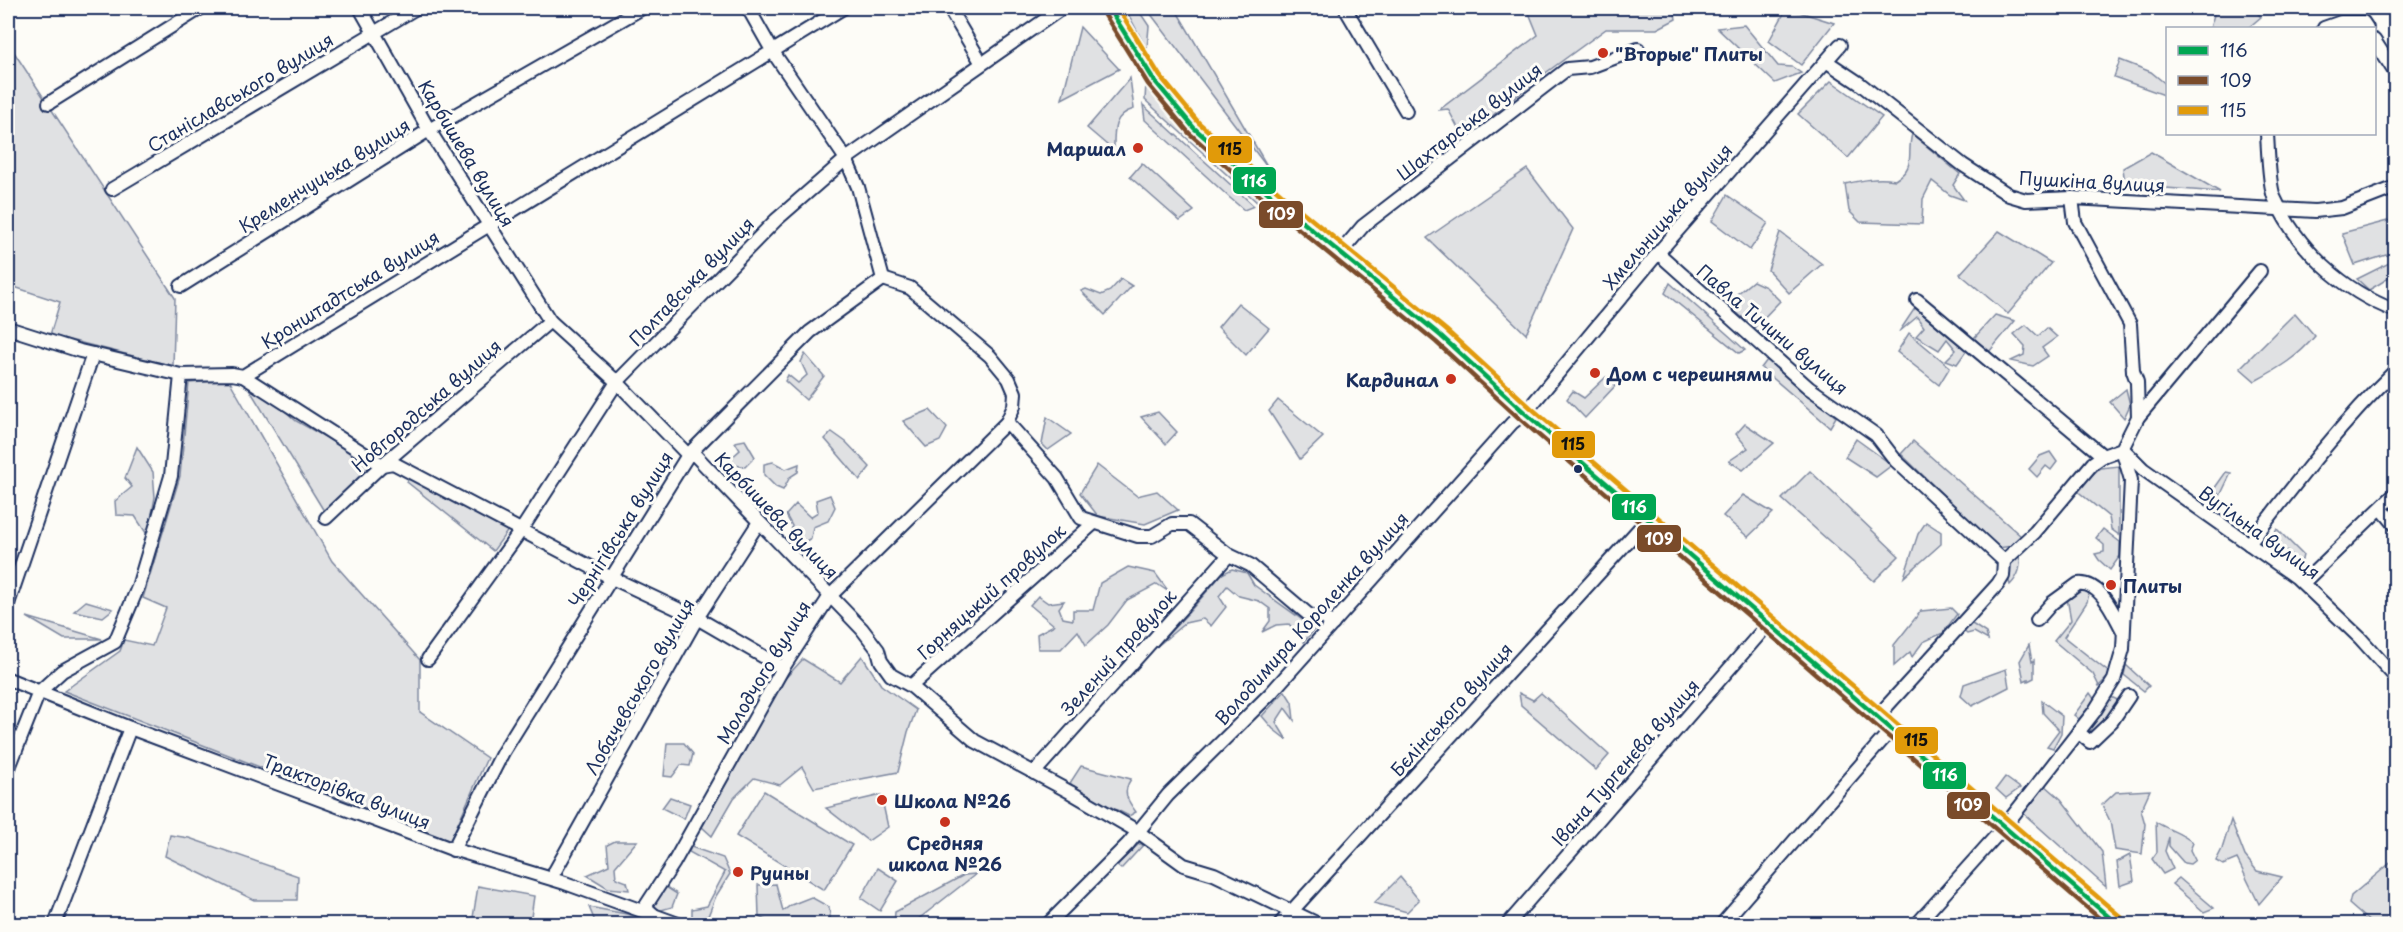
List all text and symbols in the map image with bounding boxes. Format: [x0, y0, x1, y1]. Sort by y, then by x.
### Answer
street label: Станіславського вулиця [142, 26, 338, 158]
legend [2166, 27, 2376, 135]
text: 116 [2220, 36, 2248, 63]
place label: "Вторые" Плиты [1615, 40, 1763, 67]
marker: "Вторые" Плиты [1596, 46, 1610, 60]
street label: Шахтарська вулиця [1391, 56, 1547, 186]
text: 109 [2220, 66, 2252, 93]
street label: Карбишева вулиця [412, 74, 522, 232]
text: 115 [2220, 96, 2247, 123]
street label: Кременчуцька вулиця [233, 111, 415, 239]
place label: Маршал [1047, 135, 1126, 162]
line badge: 115 [1207, 135, 1253, 164]
text: 115 [1218, 136, 1242, 160]
street label: Хмельницька вулиця [1596, 137, 1738, 295]
marker: Маршал [1131, 141, 1145, 155]
street label: Пушкіна вулиця [2018, 164, 2166, 198]
line badge: 116 [1232, 166, 1277, 195]
text: 116 [1241, 168, 1267, 192]
line badge: 109 [1258, 200, 1304, 229]
text: 109 [1266, 201, 1296, 225]
street label: Полтавська вулиця [622, 210, 760, 352]
street label: Кронштадтська вулиця [256, 223, 444, 355]
street label: Павла Тичини вулиця [1691, 258, 1855, 400]
street label: Новгородська вулиця [345, 332, 507, 478]
place label: Дом с черешнями [1606, 360, 1773, 387]
place label: Кардинал [1346, 366, 1439, 393]
marker: Дом с черешнями [1588, 366, 1602, 380]
marker: Кардинал [1444, 372, 1458, 386]
line badge: 115 [1551, 430, 1596, 459]
text: 115 [1561, 431, 1585, 455]
street label: Карбишева вулиця [709, 445, 845, 585]
street label: Чернігівська вулиця [561, 446, 679, 612]
unlabelled marker [1572, 463, 1584, 475]
street label: Вугільна вулиця [2194, 479, 2326, 585]
line badge: 116 [1611, 493, 1657, 521]
text: 116 [1621, 494, 1647, 518]
street label: Володимира Короленка вулиця [1208, 506, 1414, 730]
street label: Горняцький провулок [911, 517, 1071, 665]
line badge: 109 [1636, 524, 1682, 553]
text: 109 [1644, 526, 1674, 550]
place label: Плиты [2123, 572, 2182, 599]
marker: Плиты [2104, 578, 2118, 592]
street label: Зелений провулок [1054, 583, 1182, 721]
street label: Лобачевського вулиця [577, 593, 701, 779]
street label: Молодчого вулиця [709, 595, 817, 749]
street label: Бєлінського вулиця [1384, 636, 1518, 782]
street label: Івана Тургенєва вулиця [1545, 673, 1705, 851]
line badge: 115 [1894, 726, 1939, 755]
text: 115 [1904, 727, 1928, 751]
street label: Тракторівка вулиця [259, 747, 435, 835]
line badge: 116 [1922, 761, 1967, 790]
text: 116 [1932, 762, 1958, 786]
place label: Школа №26 [894, 787, 1011, 814]
line badge: 109 [1946, 791, 1991, 820]
text: 109 [1953, 792, 1983, 816]
marker: Школа №26 [875, 793, 889, 807]
marker: Средняя школа №26 [938, 815, 952, 829]
place label: Средняя школа №26 [888, 829, 1002, 877]
place label: Руины [750, 859, 809, 886]
marker: Руины [731, 865, 745, 879]

